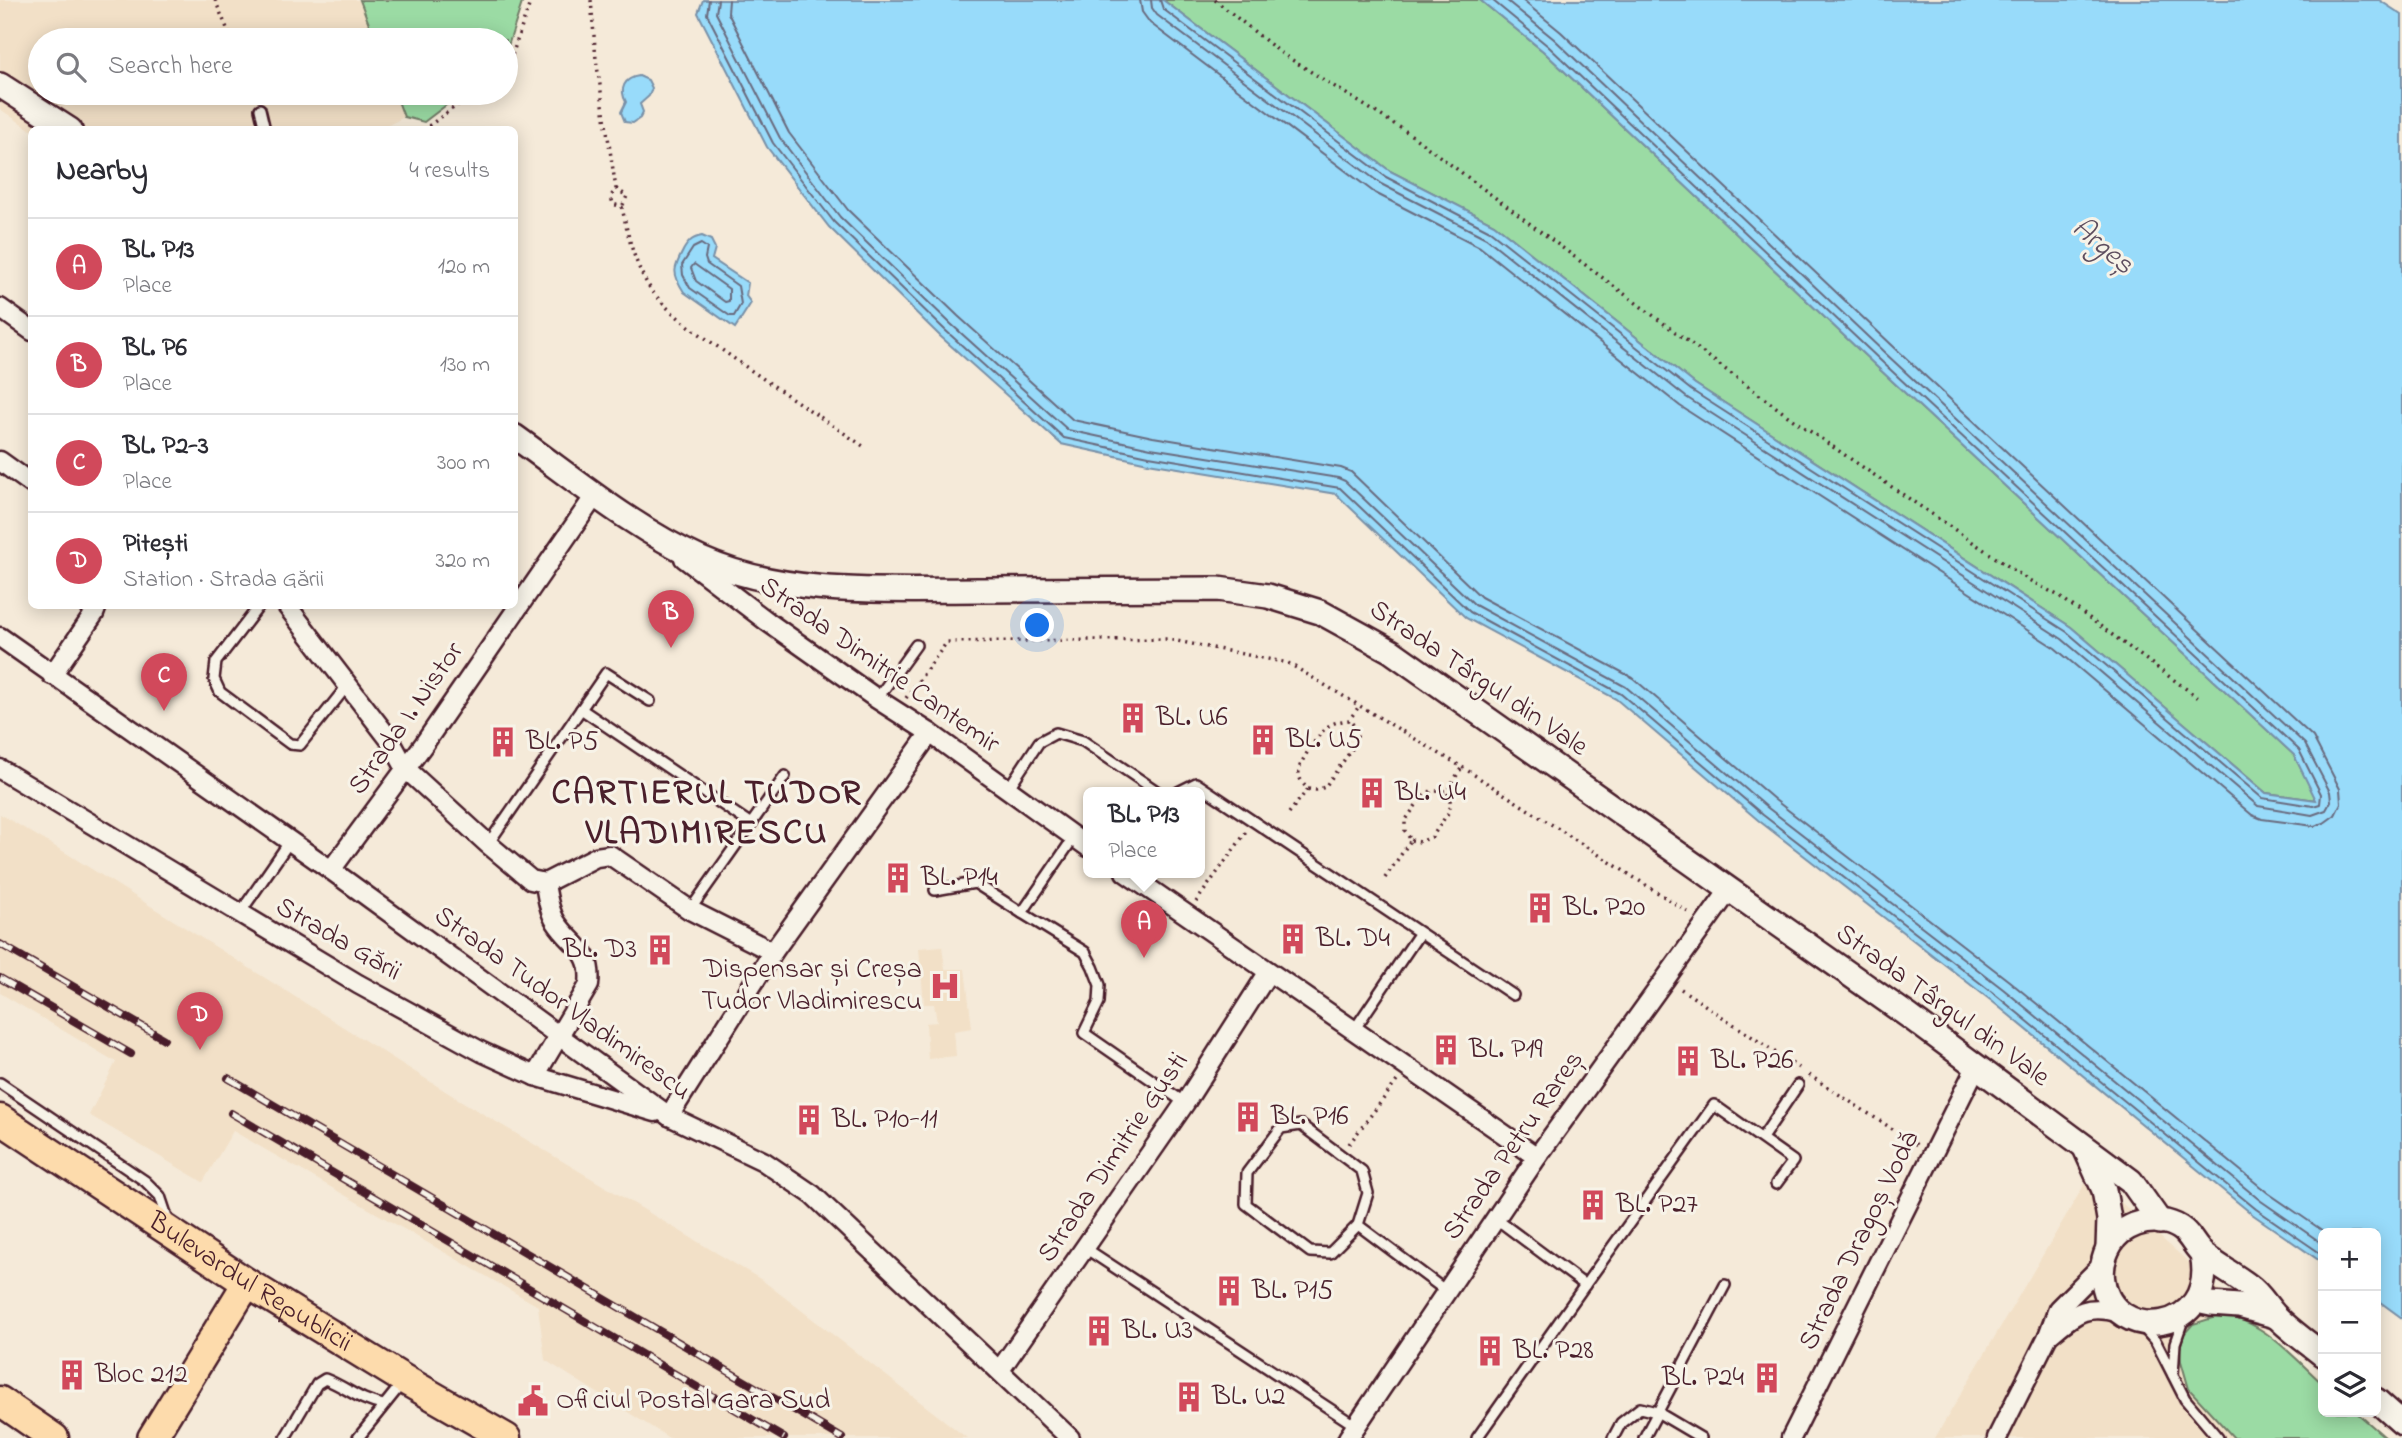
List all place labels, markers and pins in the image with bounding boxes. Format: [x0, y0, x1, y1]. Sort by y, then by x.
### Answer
pin: B [648, 590, 694, 648]
pin: C [141, 653, 187, 711]
place label: BL. U6 [1155, 698, 1228, 739]
building icon: BL. U6 [1116, 701, 1150, 735]
place label: BL. U5 [1285, 720, 1362, 761]
place label: BL. P5 [525, 722, 598, 763]
building icon: BL. U5 [1246, 723, 1280, 757]
building icon: BL. P5 [486, 725, 520, 759]
place label: BL. U4 [1394, 773, 1467, 814]
building icon: BL. U4 [1355, 776, 1389, 810]
place label: BL. P14 [920, 858, 998, 899]
building icon: BL. P14 [881, 861, 915, 895]
place label: BL. P20 [1562, 888, 1645, 929]
building icon: BL. P20 [1523, 891, 1557, 925]
pin: A [1121, 900, 1167, 958]
place label: BL. D4 [1315, 919, 1390, 960]
building icon: BL. D4 [1276, 922, 1310, 956]
place label: BL. D3 [562, 930, 637, 971]
building icon: BL. D3 [643, 933, 677, 967]
place label: Dispensar și Creșa Tudor Vladimirescu [701, 950, 922, 1023]
hospital icon: Dispensar și Creșa Tudor Vladimirescu [928, 969, 962, 1003]
pin: D [177, 992, 223, 1050]
place label: BL. P19 [1468, 1030, 1543, 1071]
building icon: BL. P19 [1429, 1033, 1463, 1067]
place label: BL. P26 [1710, 1041, 1794, 1082]
building icon: BL. P26 [1671, 1044, 1705, 1078]
place label: BL. P16 [1270, 1097, 1349, 1138]
place label: BL. P10-11 [831, 1100, 938, 1141]
building icon: BL. P16 [1231, 1100, 1265, 1134]
building icon: BL. P10-11 [792, 1103, 826, 1137]
place label: BL. P27 [1615, 1185, 1698, 1226]
building icon: BL. P27 [1576, 1188, 1610, 1222]
place label: BL. P15 [1251, 1271, 1333, 1312]
building icon: BL. P15 [1212, 1274, 1246, 1308]
place label: BL. U3 [1121, 1311, 1193, 1352]
building icon: BL. U3 [1082, 1314, 1116, 1348]
place label: BL. P28 [1512, 1331, 1594, 1372]
building icon: BL. P28 [1473, 1334, 1507, 1368]
place label: Bloc 212 [94, 1355, 188, 1396]
building icon: Bloc 212 [55, 1358, 89, 1392]
place label: BL. P24 [1661, 1358, 1744, 1399]
building icon: BL. P24 [1750, 1361, 1784, 1395]
place label: BL. U2 [1211, 1377, 1286, 1418]
building icon: BL. U2 [1172, 1380, 1206, 1414]
place label: Oficiul Postal Gara Sud [556, 1381, 830, 1422]
public building icon: Oficiul Postal Gara Sud [516, 1384, 550, 1418]

